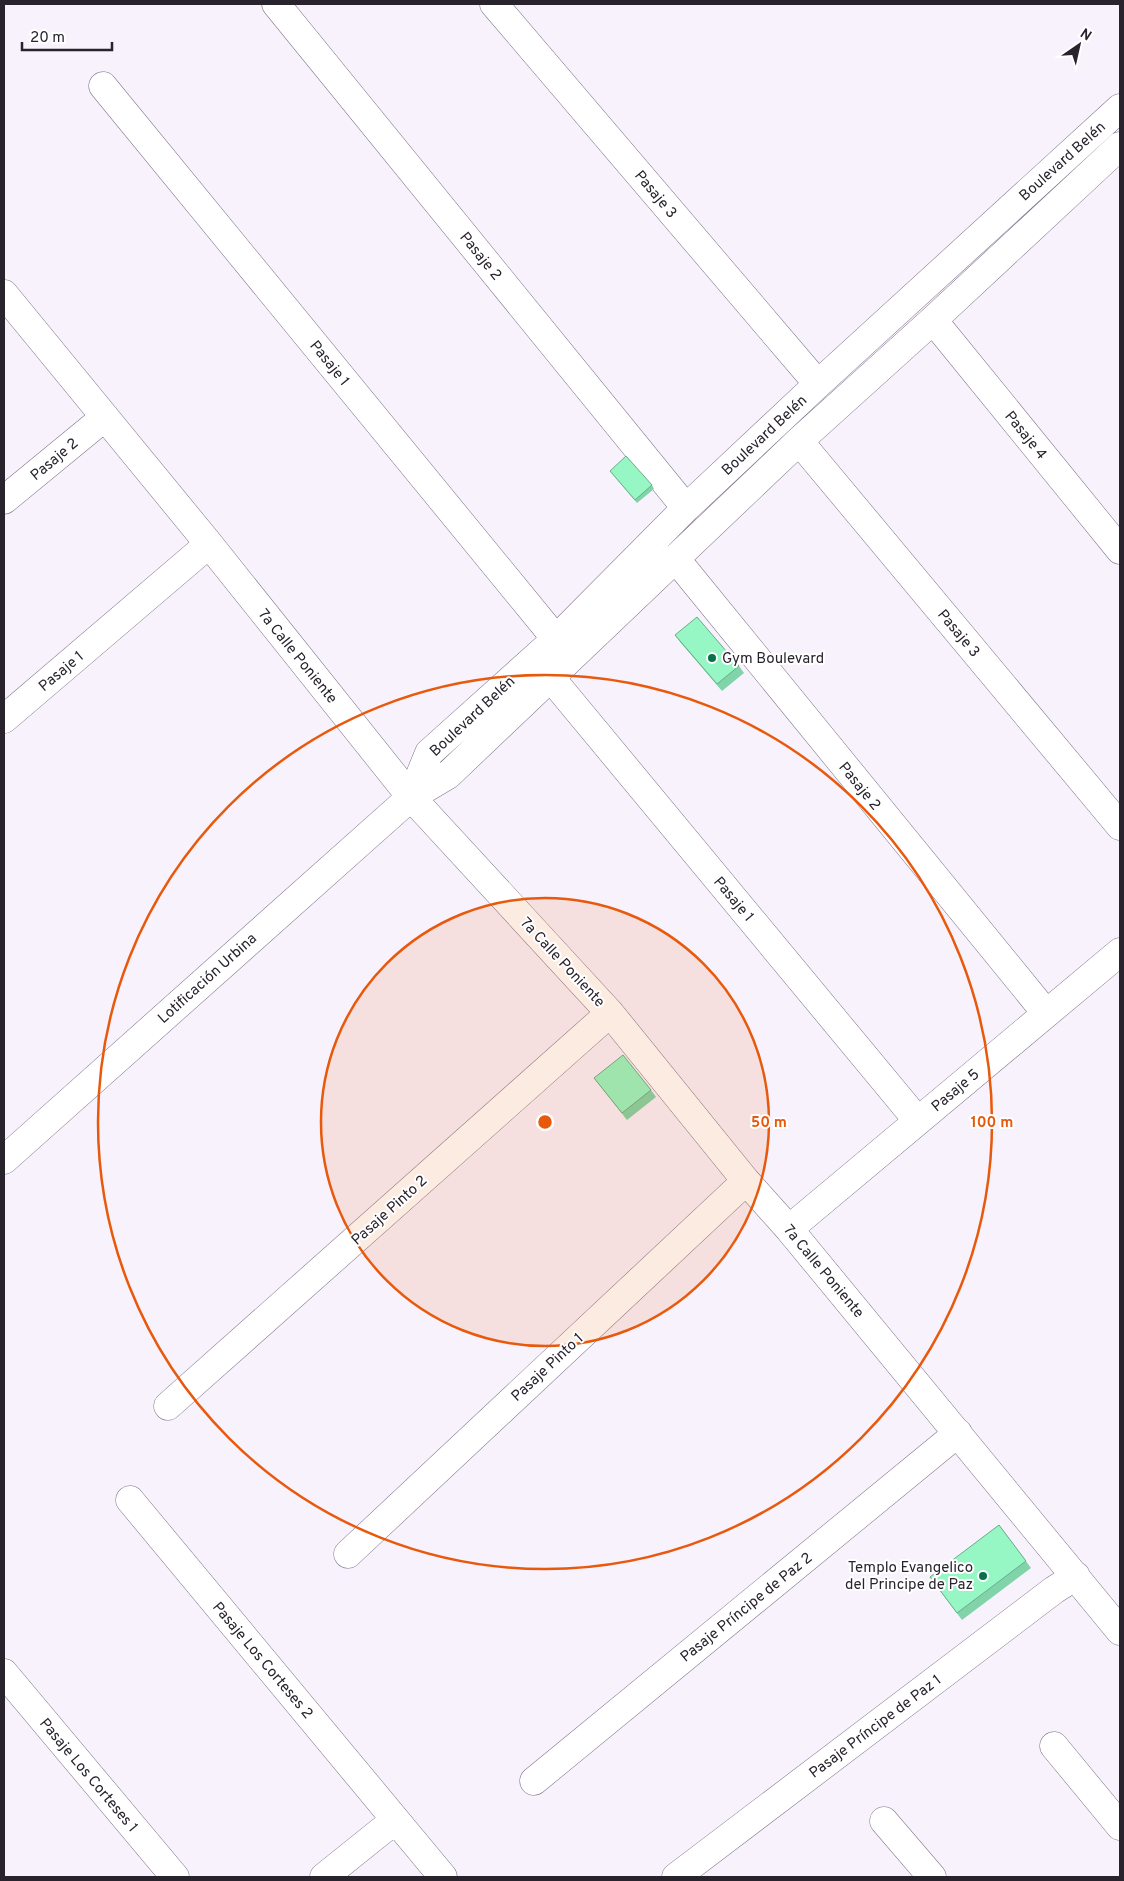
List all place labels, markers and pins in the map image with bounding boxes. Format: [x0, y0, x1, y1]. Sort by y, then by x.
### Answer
place label: Gym Boulevard [722, 650, 824, 669]
marker: Gym Boulevard [706, 652, 718, 664]
centre of rings [536, 1113, 554, 1131]
place label: Templo Evangelico del Principe de Paz [845, 1559, 973, 1595]
marker: Templo Evangelico del Principe de Paz [977, 1570, 989, 1582]

